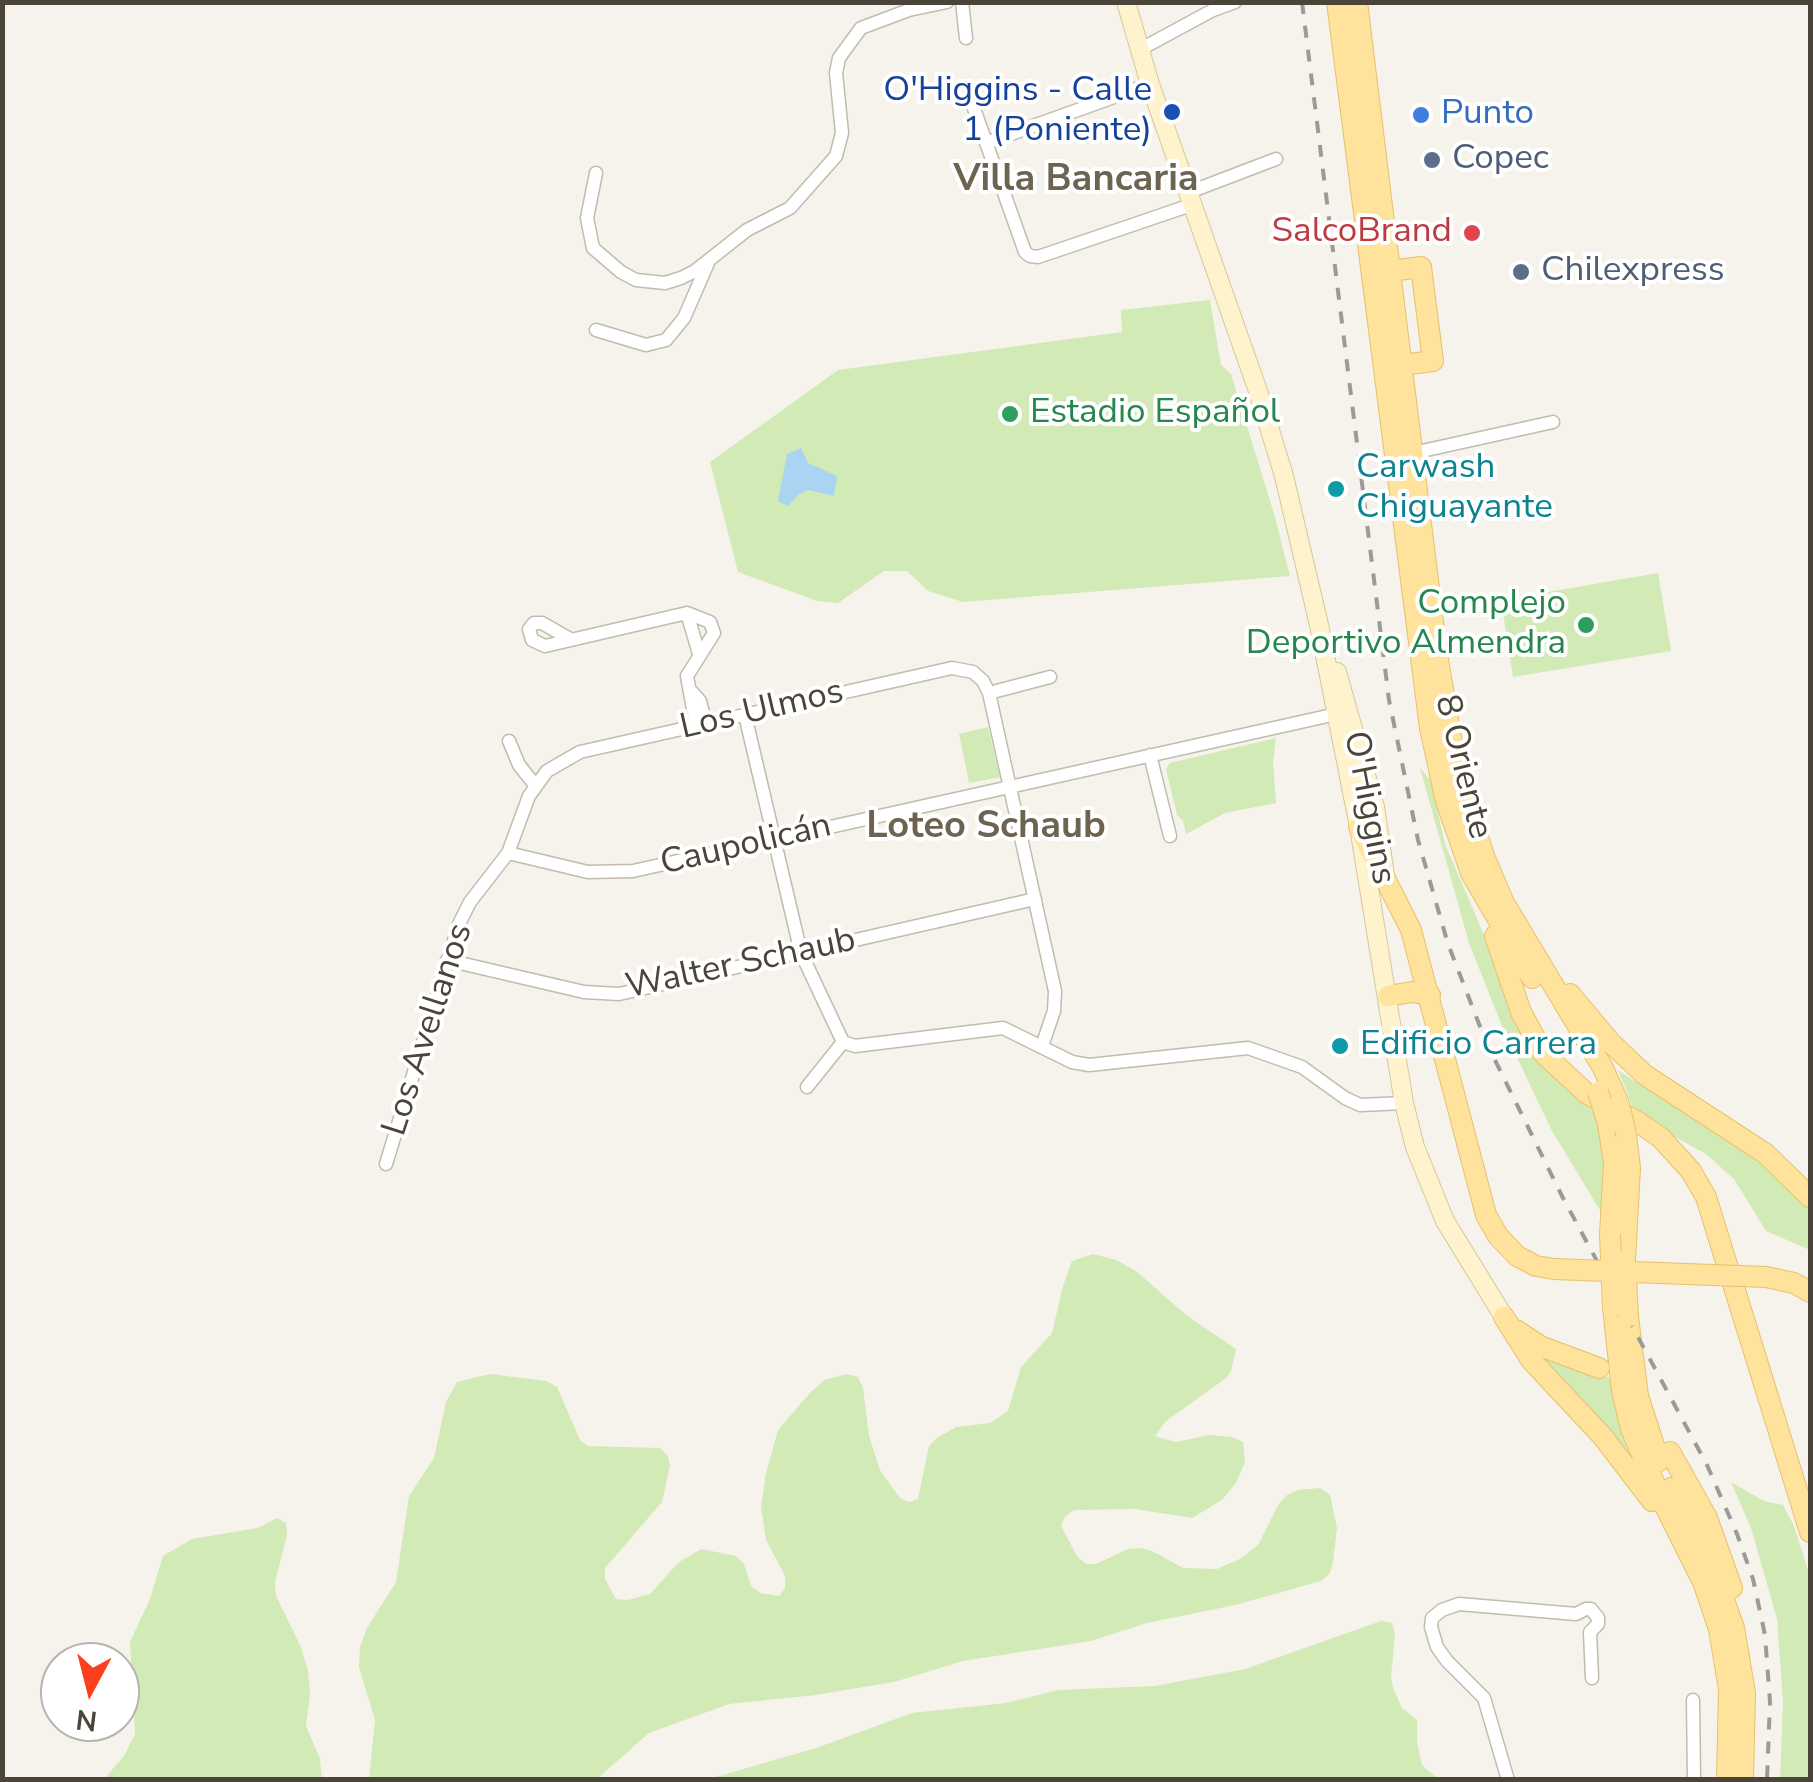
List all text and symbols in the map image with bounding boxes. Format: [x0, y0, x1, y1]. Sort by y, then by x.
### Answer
place label: O'Higgins - Calle 1 (Poniente) [883, 71, 1152, 153]
place label: Punto [1441, 94, 1534, 136]
marker: O'Higgins - Calle 1 (Poniente) [1161, 101, 1183, 123]
marker: Punto [1410, 104, 1432, 126]
place label: Copec [1452, 139, 1549, 181]
marker: Copec [1421, 149, 1443, 171]
district label: Villa Bancaria [953, 158, 1199, 204]
place label: SalcoBrand [1272, 212, 1452, 254]
marker: SalcoBrand [1461, 222, 1483, 244]
place label: Chilexpress [1541, 251, 1725, 293]
marker: Chilexpress [1510, 261, 1532, 283]
place label: Estadio Español [1030, 393, 1280, 435]
marker: Estadio Español [999, 403, 1021, 425]
place label: Carwash Chiguayante [1356, 448, 1553, 530]
marker: Carwash Chiguayante [1325, 478, 1347, 500]
place label: Complejo Deportivo Almendra [1246, 584, 1566, 666]
marker: Complejo Deportivo Almendra [1575, 614, 1597, 636]
street label: Los Ulmos [676, 672, 848, 750]
street label: 8 Oriente [1424, 691, 1500, 843]
street label: O'Higgins [1333, 728, 1403, 888]
district label: Loteo Schaub [866, 805, 1106, 851]
street label: Caupolicán [657, 806, 835, 886]
street label: Los Avellanos [375, 919, 483, 1141]
street label: Walter Schaub [622, 920, 860, 1010]
place label: Edificio Carrera [1360, 1025, 1597, 1067]
marker: Edificio Carrera [1329, 1035, 1351, 1057]
north arrow [40, 1642, 140, 1742]
text: N [74, 1700, 99, 1740]

